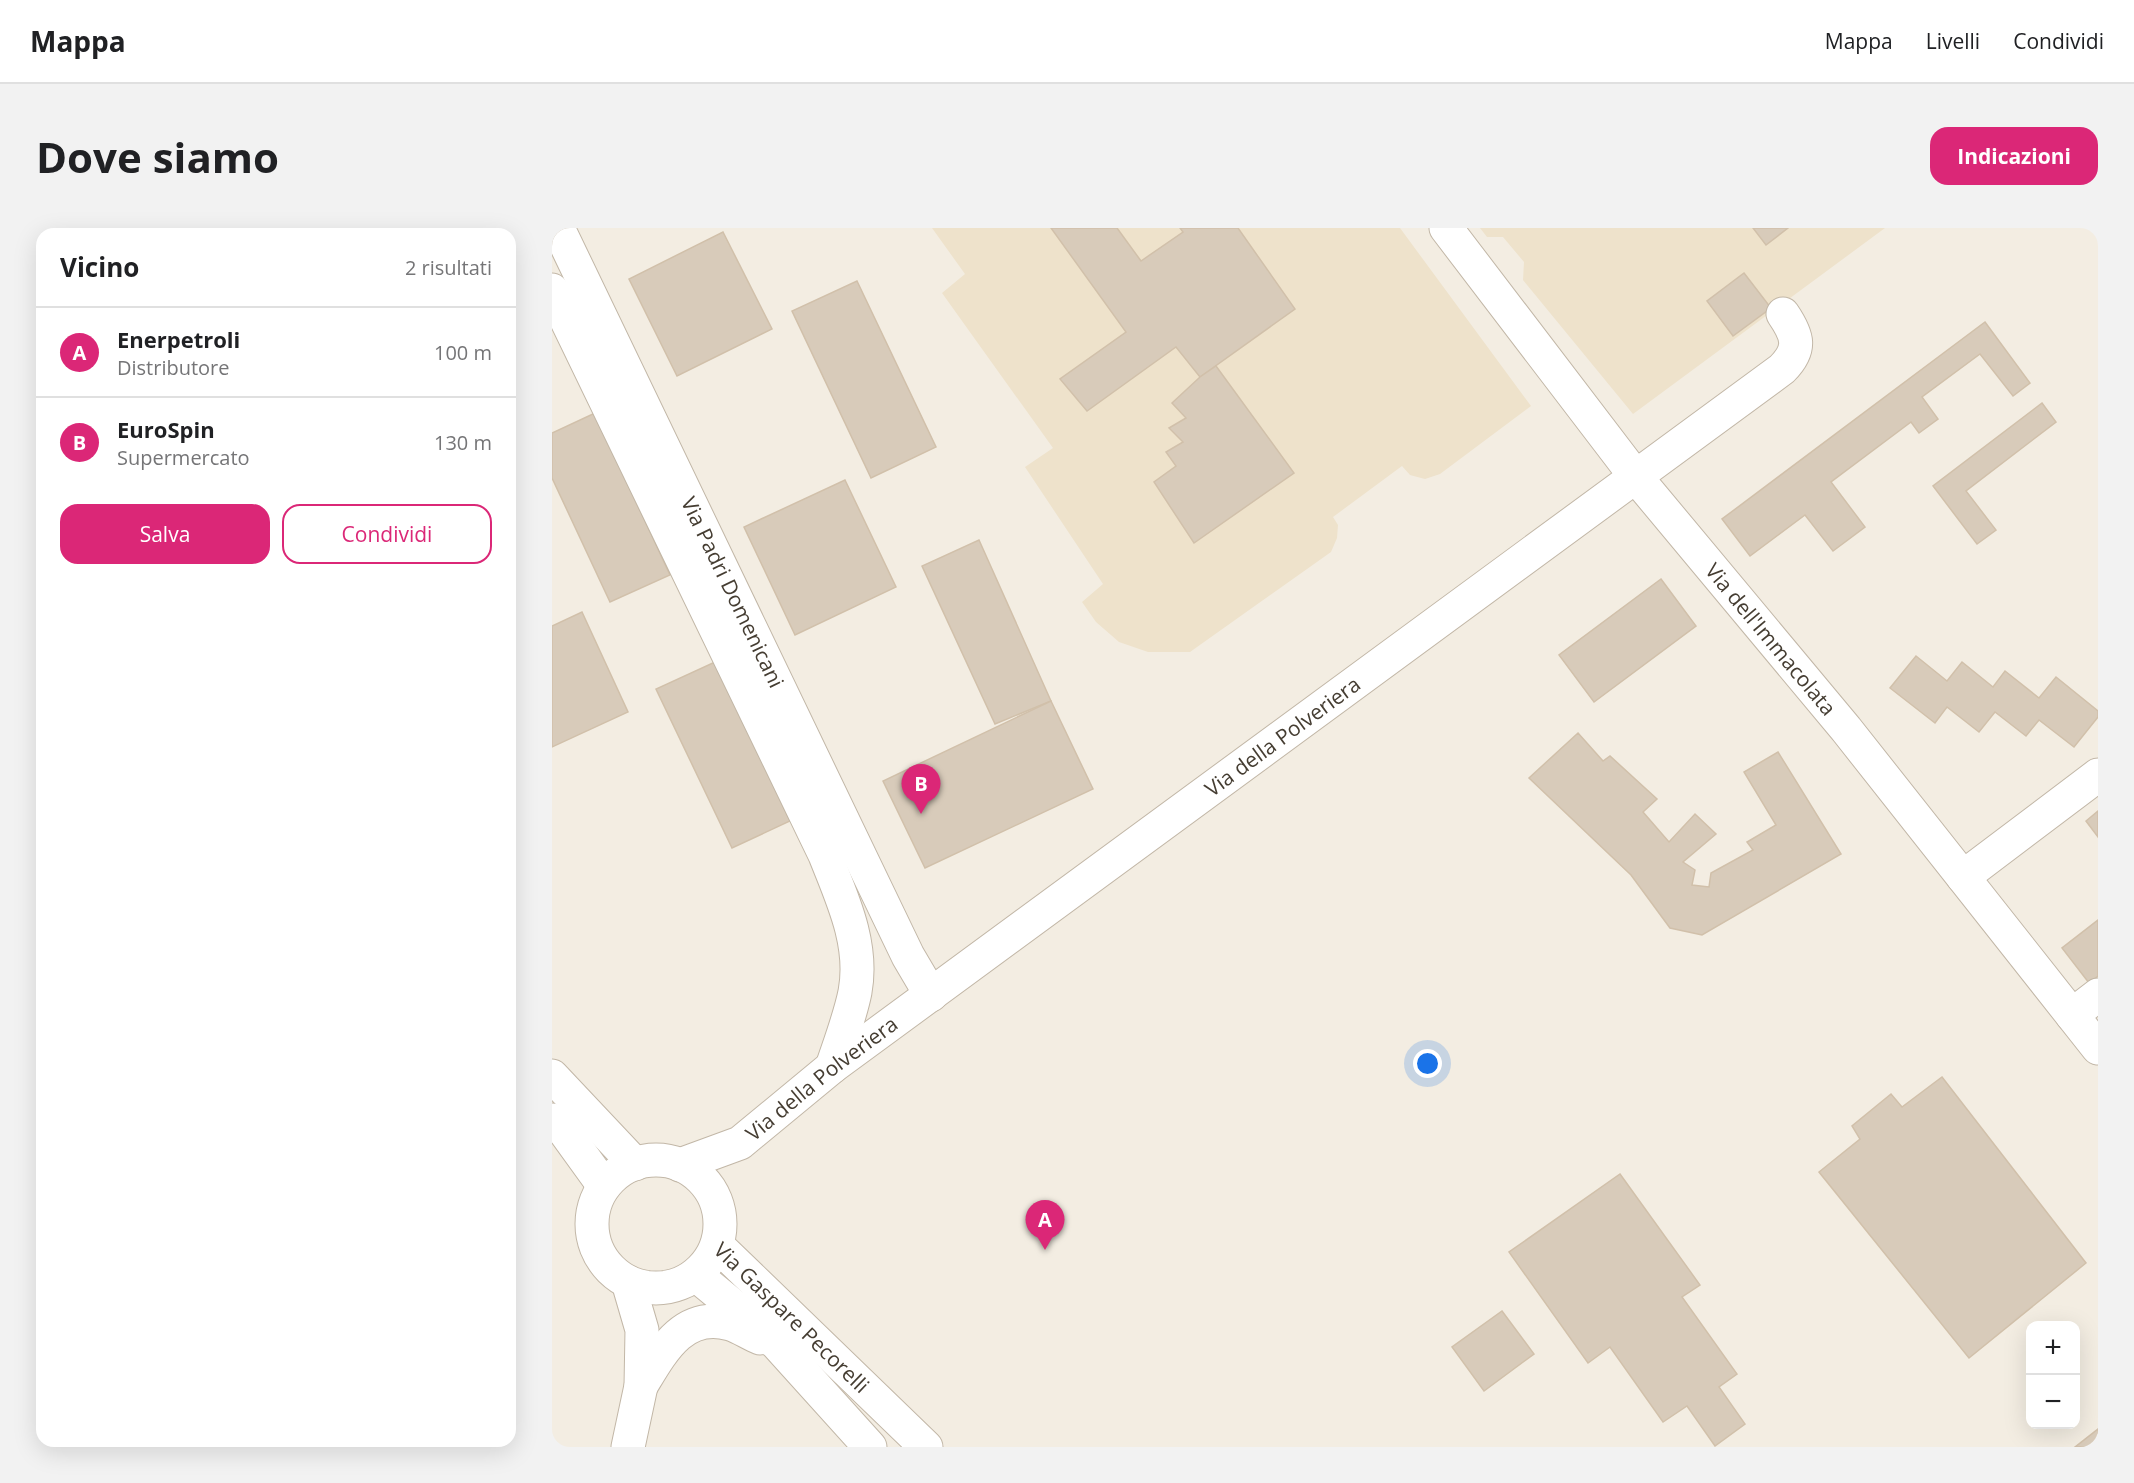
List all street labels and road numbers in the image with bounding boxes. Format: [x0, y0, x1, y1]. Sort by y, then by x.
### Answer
street label: Via Padri Domenicani [675, 492, 791, 692]
street label: Via dell'Immacolata [1699, 557, 1843, 721]
street label: Via della Polveriera [1199, 670, 1366, 803]
street label: Via della Polveriera [740, 1010, 903, 1147]
street label: Via Gaspare Pecorelli [708, 1236, 876, 1399]

